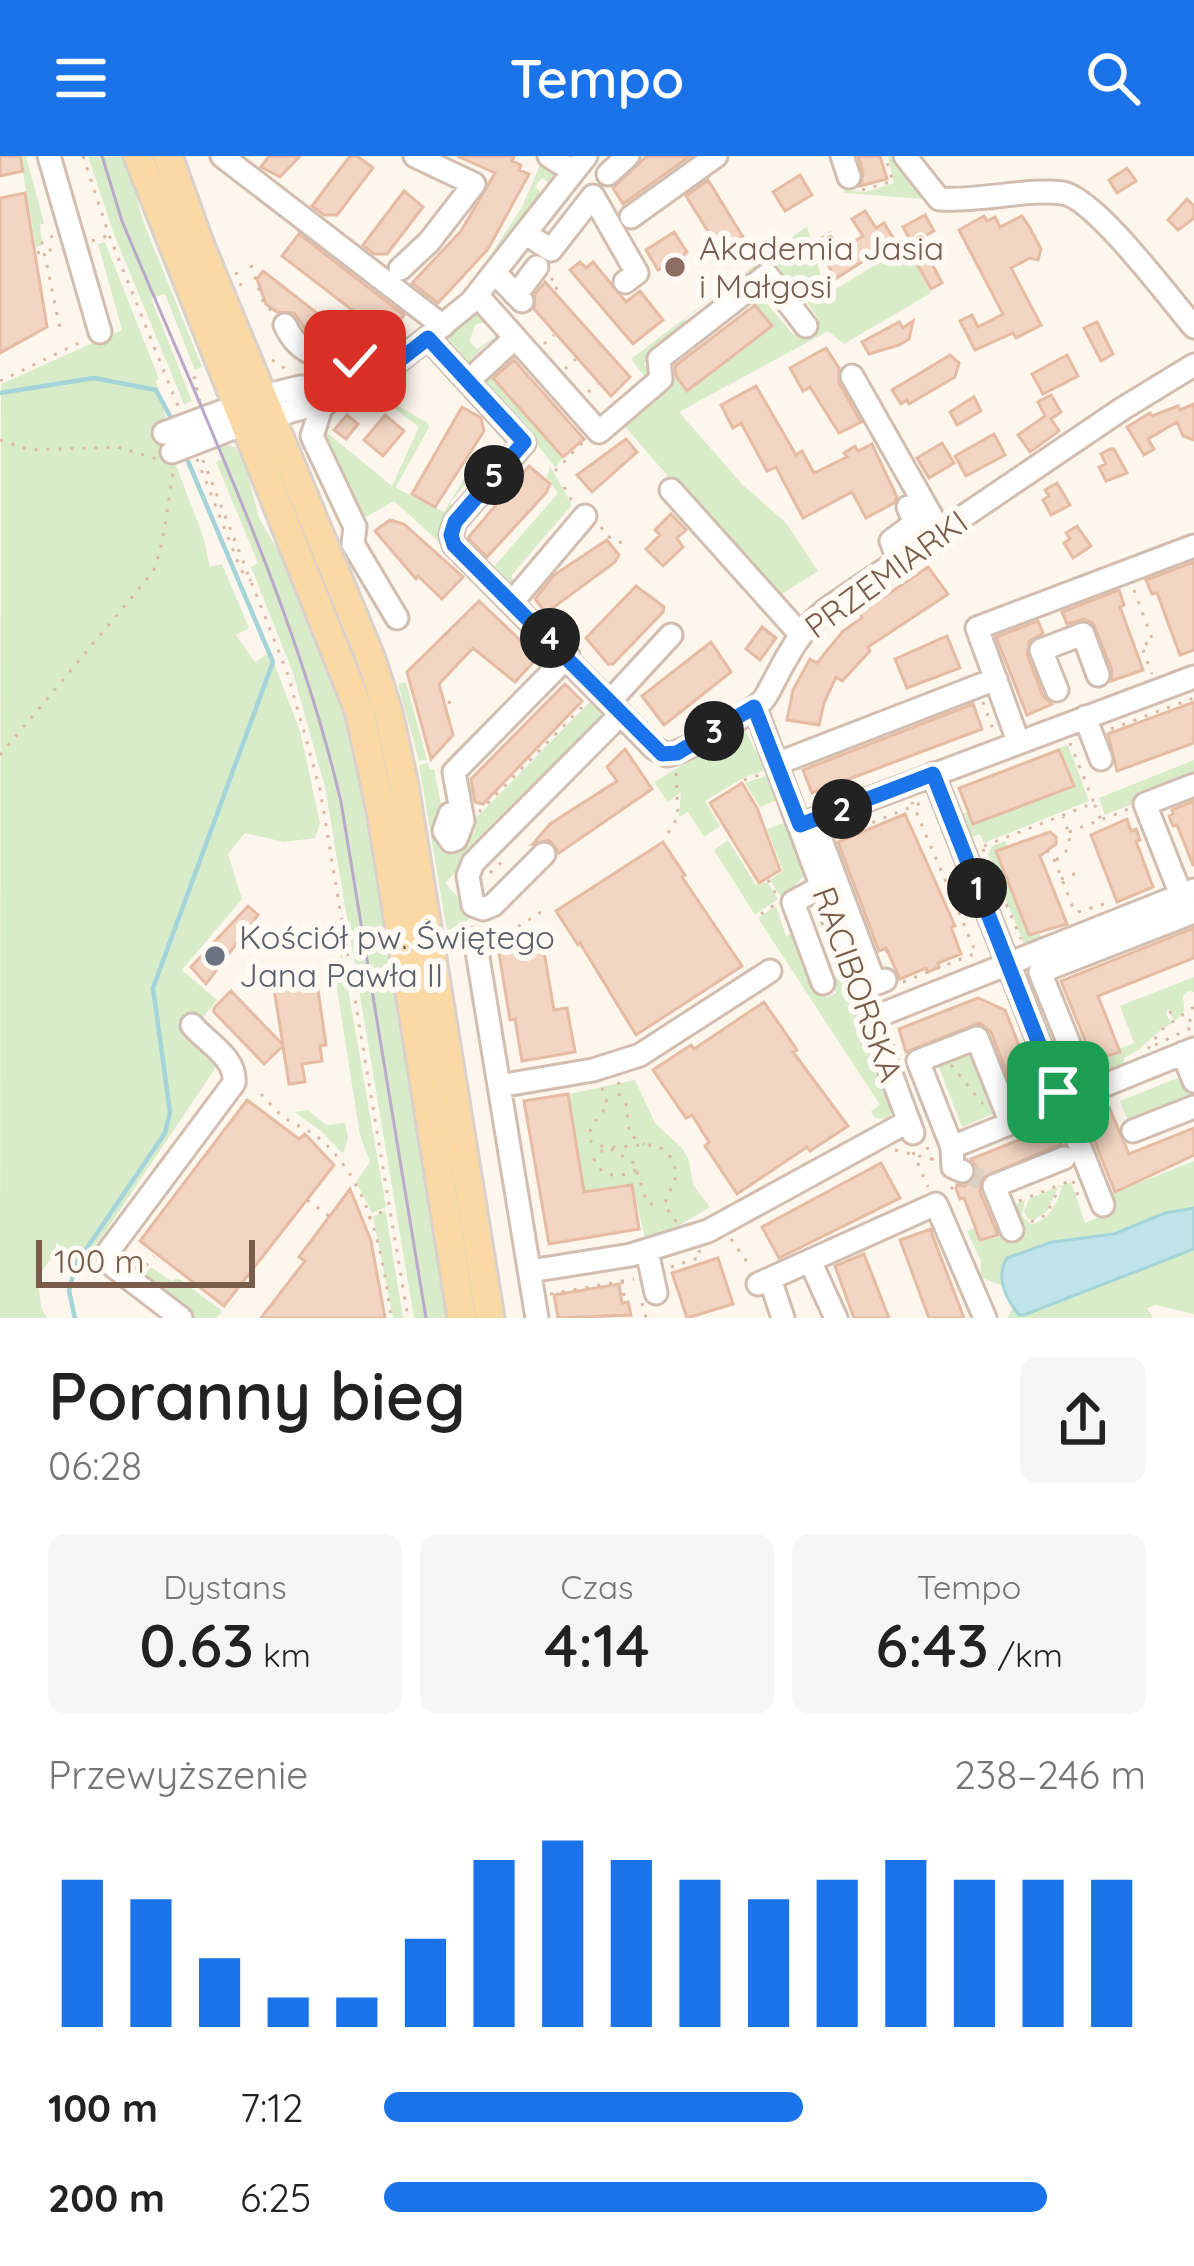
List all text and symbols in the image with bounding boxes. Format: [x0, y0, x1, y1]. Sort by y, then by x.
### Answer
text: Tempo [510, 44, 684, 112]
icon: menu [48, 45, 114, 111]
icon: search [1080, 45, 1146, 111]
place label: Akademia Jasia i Małgosi [699, 227, 944, 306]
marker: Akademia Jasia i Małgosi [662, 254, 688, 280]
pin [304, 310, 406, 412]
icon: check [322, 328, 388, 394]
pin: 5 [464, 445, 524, 505]
text: 5 [484, 454, 504, 495]
street label: PRZEMIARKI [796, 501, 975, 646]
pin: 4 [520, 608, 580, 668]
text: 4 [540, 617, 560, 658]
pin: 3 [684, 701, 744, 761]
text: 3 [705, 710, 723, 751]
pin: 2 [812, 779, 872, 839]
text: 2 [833, 788, 851, 829]
pin: 1 [947, 858, 1007, 918]
text: 1 [971, 867, 983, 908]
street label: RACIBORSKA [804, 881, 913, 1087]
place label: Kościół pw. Świętego Jana Pawła II [239, 916, 555, 995]
marker: Kościół pw. Świętego Jana Pawła II [202, 943, 228, 969]
pin [1007, 1041, 1109, 1143]
icon: arrive [1025, 1059, 1091, 1125]
scale bar [36, 1234, 255, 1287]
text: 100 m [54, 1240, 145, 1281]
text: Poranny bieg [48, 1354, 466, 1437]
button: share [1020, 1357, 1146, 1483]
text: 06:28 [48, 1441, 142, 1490]
text: Dystans [163, 1566, 287, 1607]
text: Czas [561, 1566, 633, 1607]
text: Tempo [917, 1566, 1021, 1607]
text: 0.63 [139, 1607, 254, 1682]
text: 4:14 [544, 1607, 650, 1682]
text: 6:43 [875, 1607, 989, 1682]
text: km [254, 1634, 311, 1675]
text: /km [989, 1634, 1063, 1675]
text: Przewyższenie [48, 1750, 308, 1799]
text: 238–246 m [954, 1750, 1146, 1799]
text: 100 m [48, 2083, 158, 2132]
text: 7:12 [240, 2083, 303, 2132]
text: 200 m [48, 2173, 165, 2222]
text: 6:25 [240, 2173, 311, 2222]

